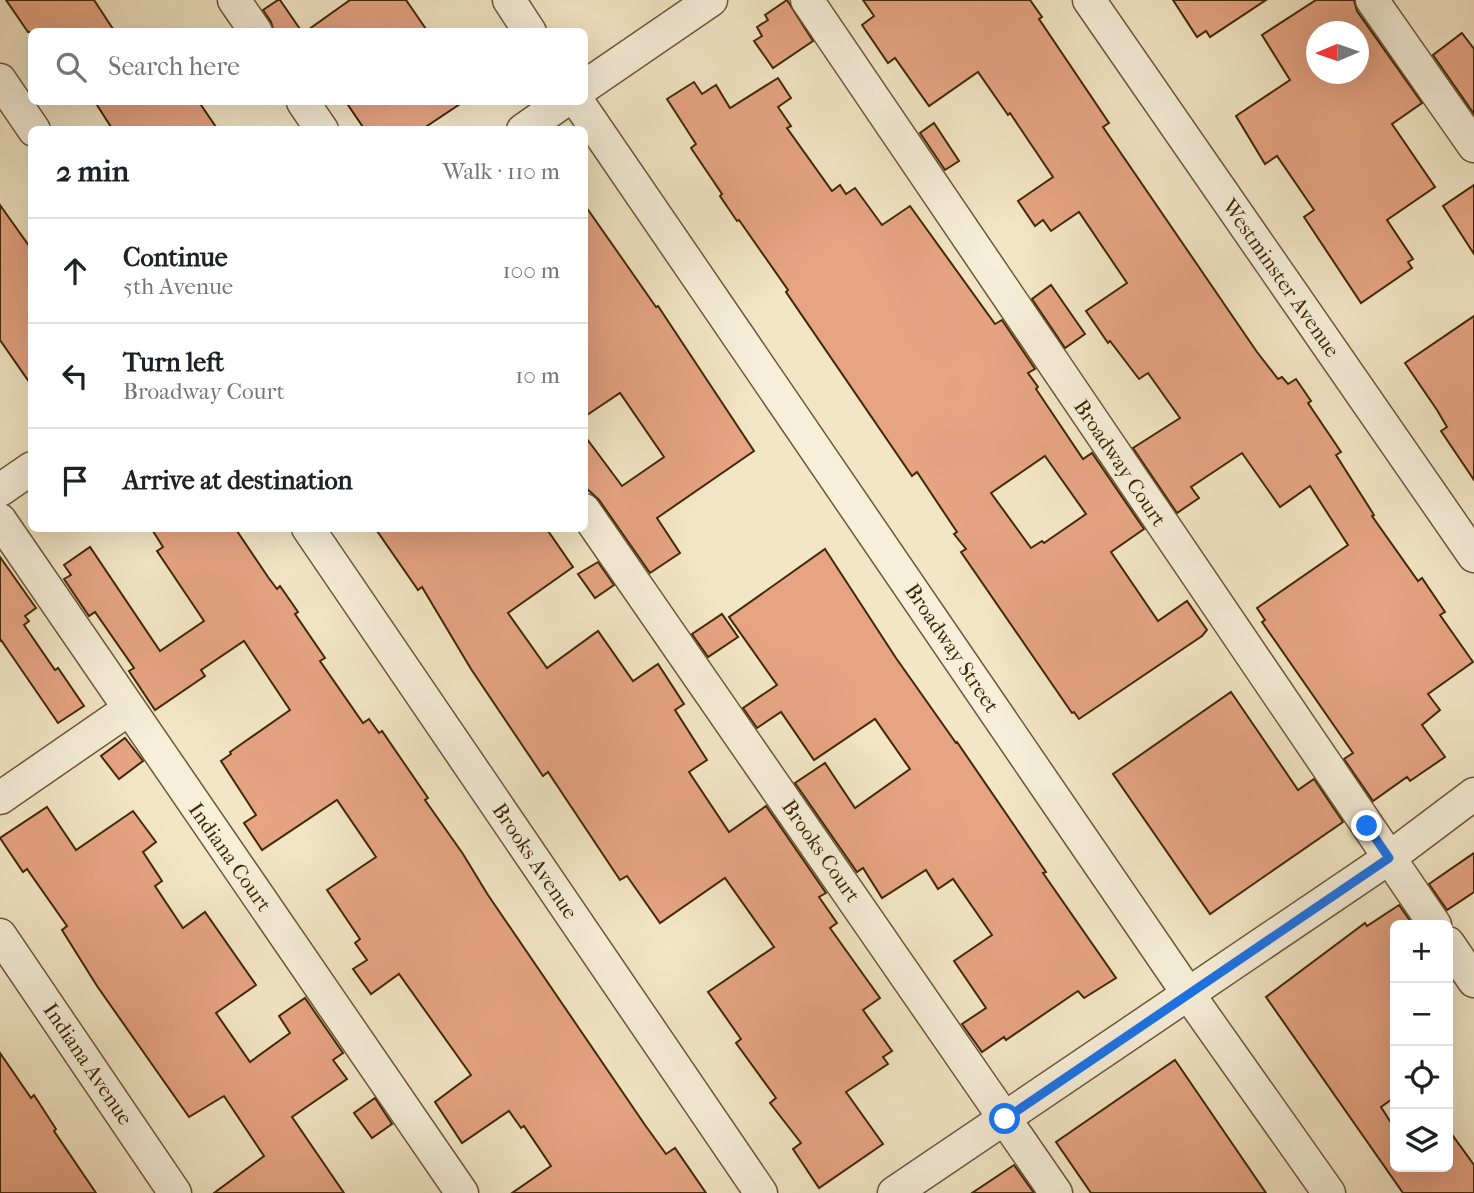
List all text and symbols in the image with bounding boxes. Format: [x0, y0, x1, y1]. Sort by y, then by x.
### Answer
north arrow [1306, 21, 1369, 84]
search box [28, 28, 588, 105]
icon: search [52, 48, 90, 86]
text: Search here [108, 51, 240, 82]
text: 2 min [56, 154, 129, 189]
text: Walk · 110 m [443, 158, 560, 185]
street label: Westminster Avenue [1217, 193, 1345, 362]
text: Continue [123, 242, 228, 273]
icon: ahead [56, 252, 94, 290]
text: 100 m [502, 257, 560, 284]
text: 5th Avenue [123, 273, 233, 300]
text: Turn left [123, 347, 224, 378]
icon: left [56, 357, 94, 395]
text: 10 m [515, 362, 560, 389]
text: Broadway Court [123, 378, 285, 405]
street label: Broadway Court [1069, 395, 1171, 531]
icon: arrive [56, 462, 94, 500]
text: Arrive at destination [123, 465, 353, 496]
street label: Broadway Street [900, 579, 1004, 717]
street label: Brooks Court [777, 795, 865, 907]
street label: Indiana Court [184, 798, 277, 916]
street label: Brooks Avenue [487, 799, 583, 923]
route end [1351, 810, 1382, 841]
map controls [1390, 920, 1453, 1172]
button: + [1390, 920, 1453, 983]
button: − [1390, 983, 1453, 1046]
street label: Indiana Avenue [38, 998, 138, 1130]
button: locate [1390, 1046, 1453, 1109]
route start [989, 1103, 1020, 1134]
button: layers [1390, 1109, 1453, 1172]

